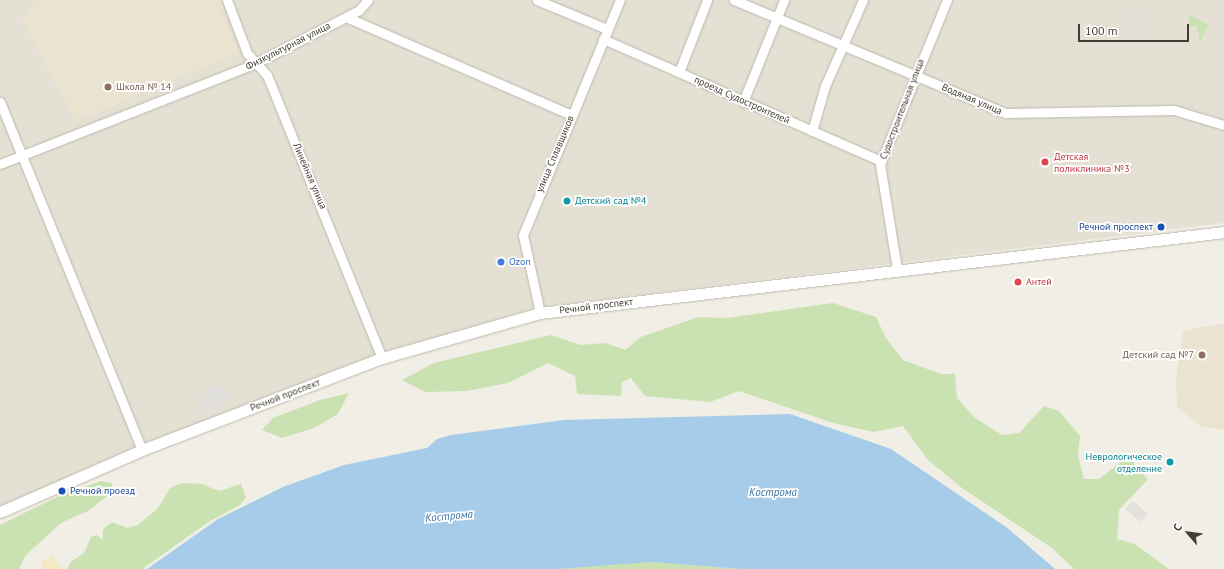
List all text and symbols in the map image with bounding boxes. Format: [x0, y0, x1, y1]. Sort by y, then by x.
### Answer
scale bar [1080, 16, 1191, 42]
street label: Физкультурная улица [244, 19, 332, 73]
text: 100 m [1085, 23, 1118, 38]
street label: Судостроительная улица [877, 57, 927, 161]
street label: проезд Судостроителей [692, 73, 792, 127]
place label: Школа № 14 [116, 81, 171, 93]
street label: Водяная улица [940, 81, 1004, 117]
marker: Школа № 14 [103, 82, 113, 92]
street label: улица Сплавщиков [533, 114, 577, 194]
street label: Линейная улица [291, 141, 329, 211]
place label: Детская поликлиника №3 [1054, 150, 1130, 174]
marker: Детская поликлиника №3 [1039, 156, 1051, 168]
place label: Детский сад №4 [575, 195, 646, 207]
marker: Детский сад №4 [562, 196, 572, 206]
place label: Речной проспект [1079, 221, 1153, 233]
marker: Речной проспект [1156, 222, 1166, 232]
place label: Ozon [509, 256, 531, 268]
marker: Ozon [496, 257, 506, 267]
place label: Антей [1026, 276, 1052, 288]
marker: Антей [1013, 277, 1023, 287]
street label: Речной проспект [559, 296, 633, 316]
place label: Детский сад №7 [1123, 349, 1194, 361]
marker: Детский сад №7 [1197, 350, 1207, 360]
street label: Речной проспект [248, 376, 322, 414]
place label: Неврологическое отделение [1085, 450, 1162, 474]
marker: Неврологическое отделение [1165, 457, 1175, 467]
place label: Речной проезд [70, 485, 135, 497]
water label: Кострома [749, 485, 797, 499]
marker: Речной проезд [57, 486, 67, 496]
water label: Кострома [425, 507, 473, 525]
north arrow [1168, 513, 1208, 553]
text: С [1170, 521, 1185, 533]

